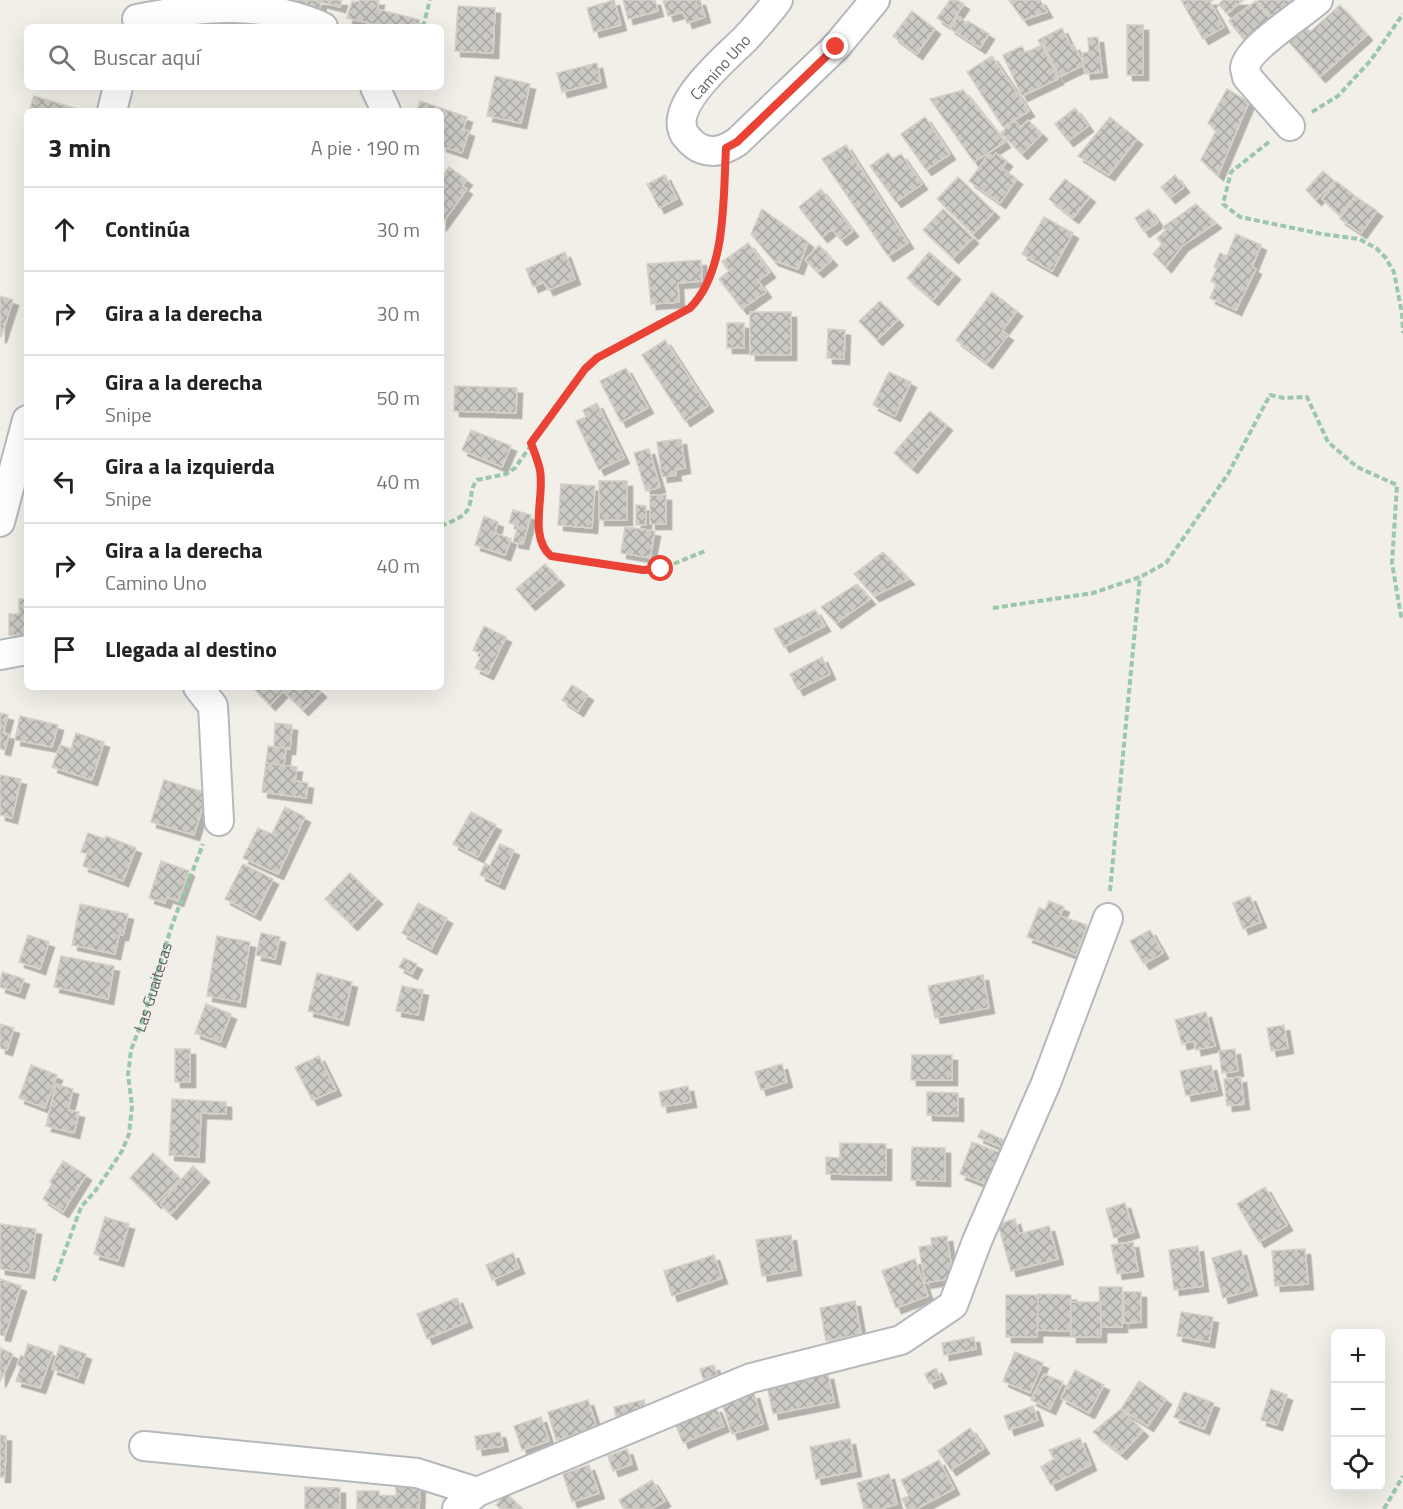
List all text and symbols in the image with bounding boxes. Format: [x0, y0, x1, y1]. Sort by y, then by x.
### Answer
search box [24, 24, 444, 90]
street label: Camino Uno [684, 29, 756, 105]
route end [822, 33, 848, 59]
text: Buscar aquí [93, 40, 201, 74]
icon: search [45, 41, 78, 74]
text: 3 min [48, 128, 111, 167]
text: A pie · 190 m [311, 132, 420, 163]
text: Continúa [105, 212, 190, 246]
icon: ahead [48, 213, 81, 246]
text: 30 m [376, 214, 420, 245]
text: Gira a la derecha [105, 296, 262, 330]
icon: right [48, 297, 81, 330]
text: 30 m [376, 298, 420, 329]
text: Gira a la derecha [105, 365, 262, 399]
icon: right [48, 381, 81, 414]
text: 50 m [376, 382, 420, 413]
text: Snipe [105, 399, 152, 430]
text: Gira a la izquierda [105, 449, 275, 483]
icon: left [48, 465, 81, 498]
text: 40 m [376, 466, 420, 497]
text: Snipe [105, 483, 152, 514]
text: Gira a la derecha [105, 533, 262, 567]
icon: right [48, 549, 81, 582]
text: 40 m [376, 550, 420, 581]
route start [647, 555, 673, 581]
text: Camino Uno [105, 567, 207, 598]
text: Llegada al destino [105, 632, 277, 666]
icon: arrive [48, 633, 81, 666]
street label: Las Guaitecas [127, 939, 178, 1035]
map controls [1331, 1329, 1385, 1491]
button: + [1331, 1329, 1385, 1383]
button: − [1331, 1383, 1385, 1437]
button: locate [1331, 1437, 1385, 1491]

